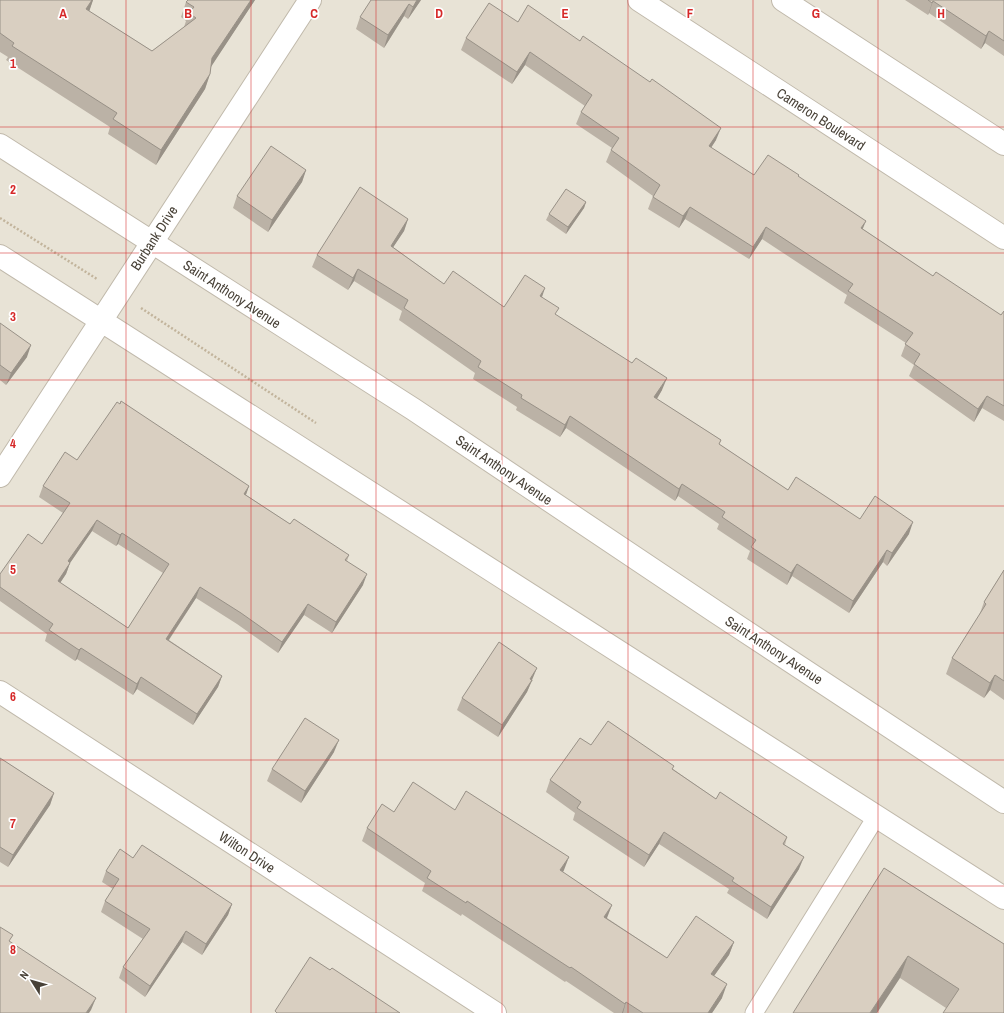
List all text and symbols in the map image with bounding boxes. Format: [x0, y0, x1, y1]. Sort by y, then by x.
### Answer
text: A [59, 5, 67, 22]
text: B [184, 5, 192, 22]
text: C [310, 5, 318, 22]
text: D [435, 5, 443, 22]
text: E [561, 5, 569, 22]
text: F [687, 5, 694, 22]
text: G [812, 5, 820, 22]
text: H [937, 5, 945, 22]
text: 1 [10, 55, 16, 72]
street label: Cameron Boulevard [773, 84, 869, 154]
text: 2 [10, 181, 16, 198]
street label: Burbank Drive [126, 202, 182, 274]
street label: Saint Anthony Avenue [180, 256, 284, 332]
text: 3 [10, 308, 16, 325]
street label: Saint Anthony Avenue [452, 431, 556, 509]
text: 4 [10, 435, 16, 452]
text: 5 [10, 561, 16, 578]
street label: Saint Anthony Avenue [722, 612, 826, 688]
text: 6 [10, 688, 16, 705]
text: 7 [10, 815, 16, 832]
street label: Wilton Drive [216, 827, 278, 877]
text: 8 [10, 941, 16, 958]
north arrow [12, 961, 52, 1001]
text: N [16, 968, 32, 982]

